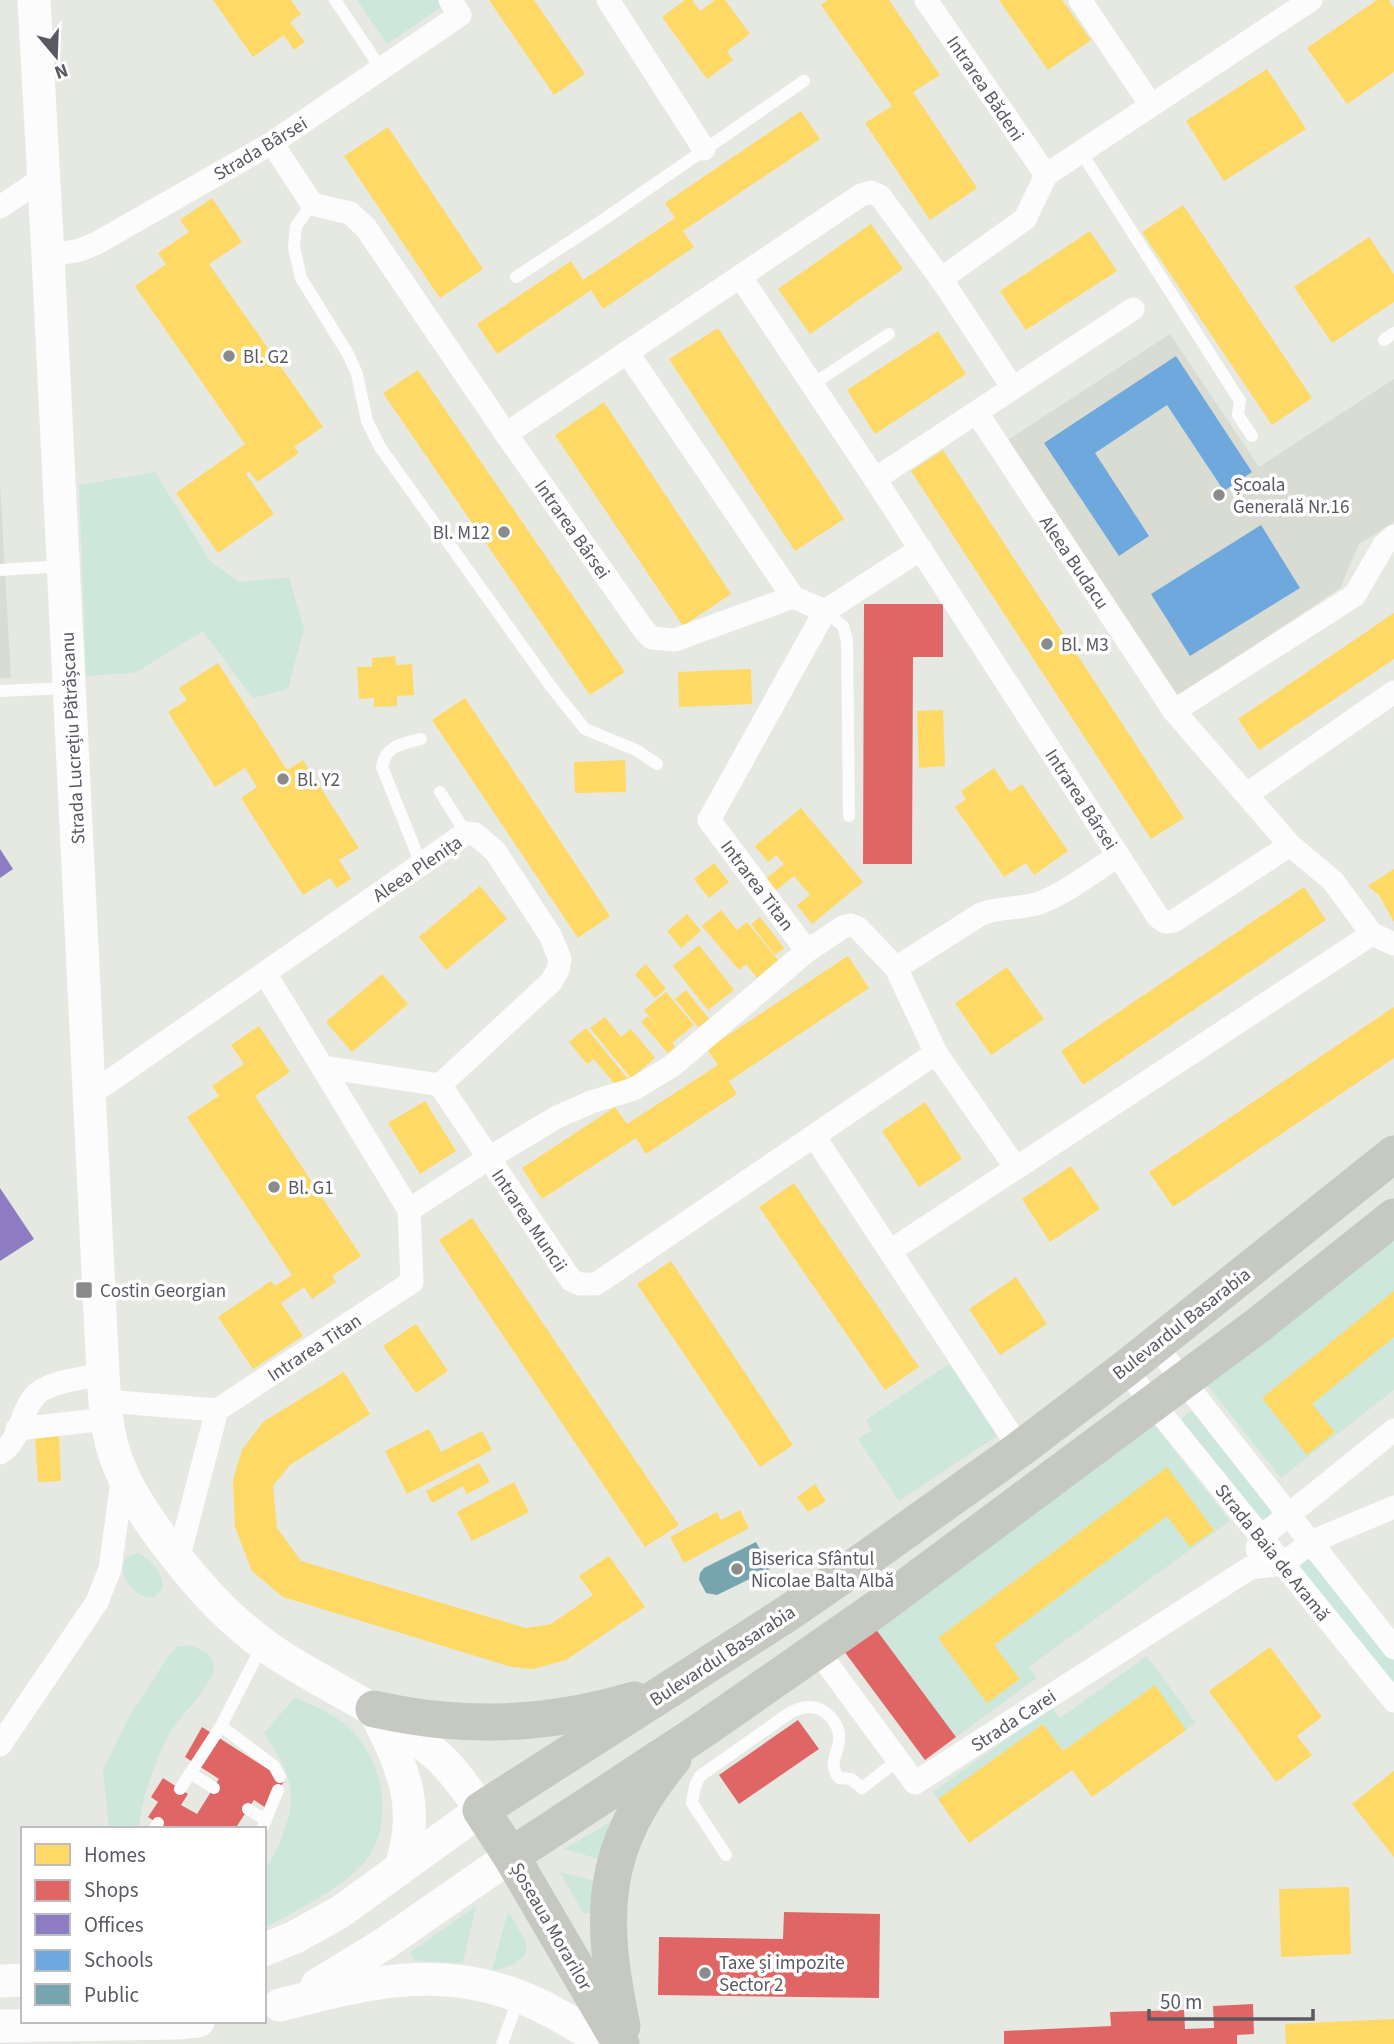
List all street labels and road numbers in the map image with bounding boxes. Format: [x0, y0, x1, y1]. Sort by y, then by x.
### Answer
street label: Intrarea Bădeni [939, 31, 1030, 147]
street label: Strada Bârsei [209, 111, 313, 188]
street label: Intrarea Bârsei [527, 475, 616, 585]
street label: Aleea Budacu [1032, 511, 1115, 615]
street label: Strada Lucrețiu Pătrășcanu [54, 631, 93, 845]
street label: Intrarea Bârsei [1038, 744, 1124, 856]
street label: Aleea Plenița [368, 829, 468, 909]
street label: Intrarea Titan [714, 835, 800, 937]
street label: Intrarea Muncii [484, 1164, 573, 1278]
street label: Bulevardul Basarabia [1107, 1262, 1257, 1387]
street label: Intrarea Titan [262, 1308, 367, 1389]
street label: Strada Baia de Aramă [1208, 1479, 1336, 1627]
street label: Bulevardul Basarabia [645, 1599, 801, 1714]
street label: Strada Carei [966, 1684, 1062, 1759]
street label: Șoseaua Morarilor [503, 1858, 599, 1996]

